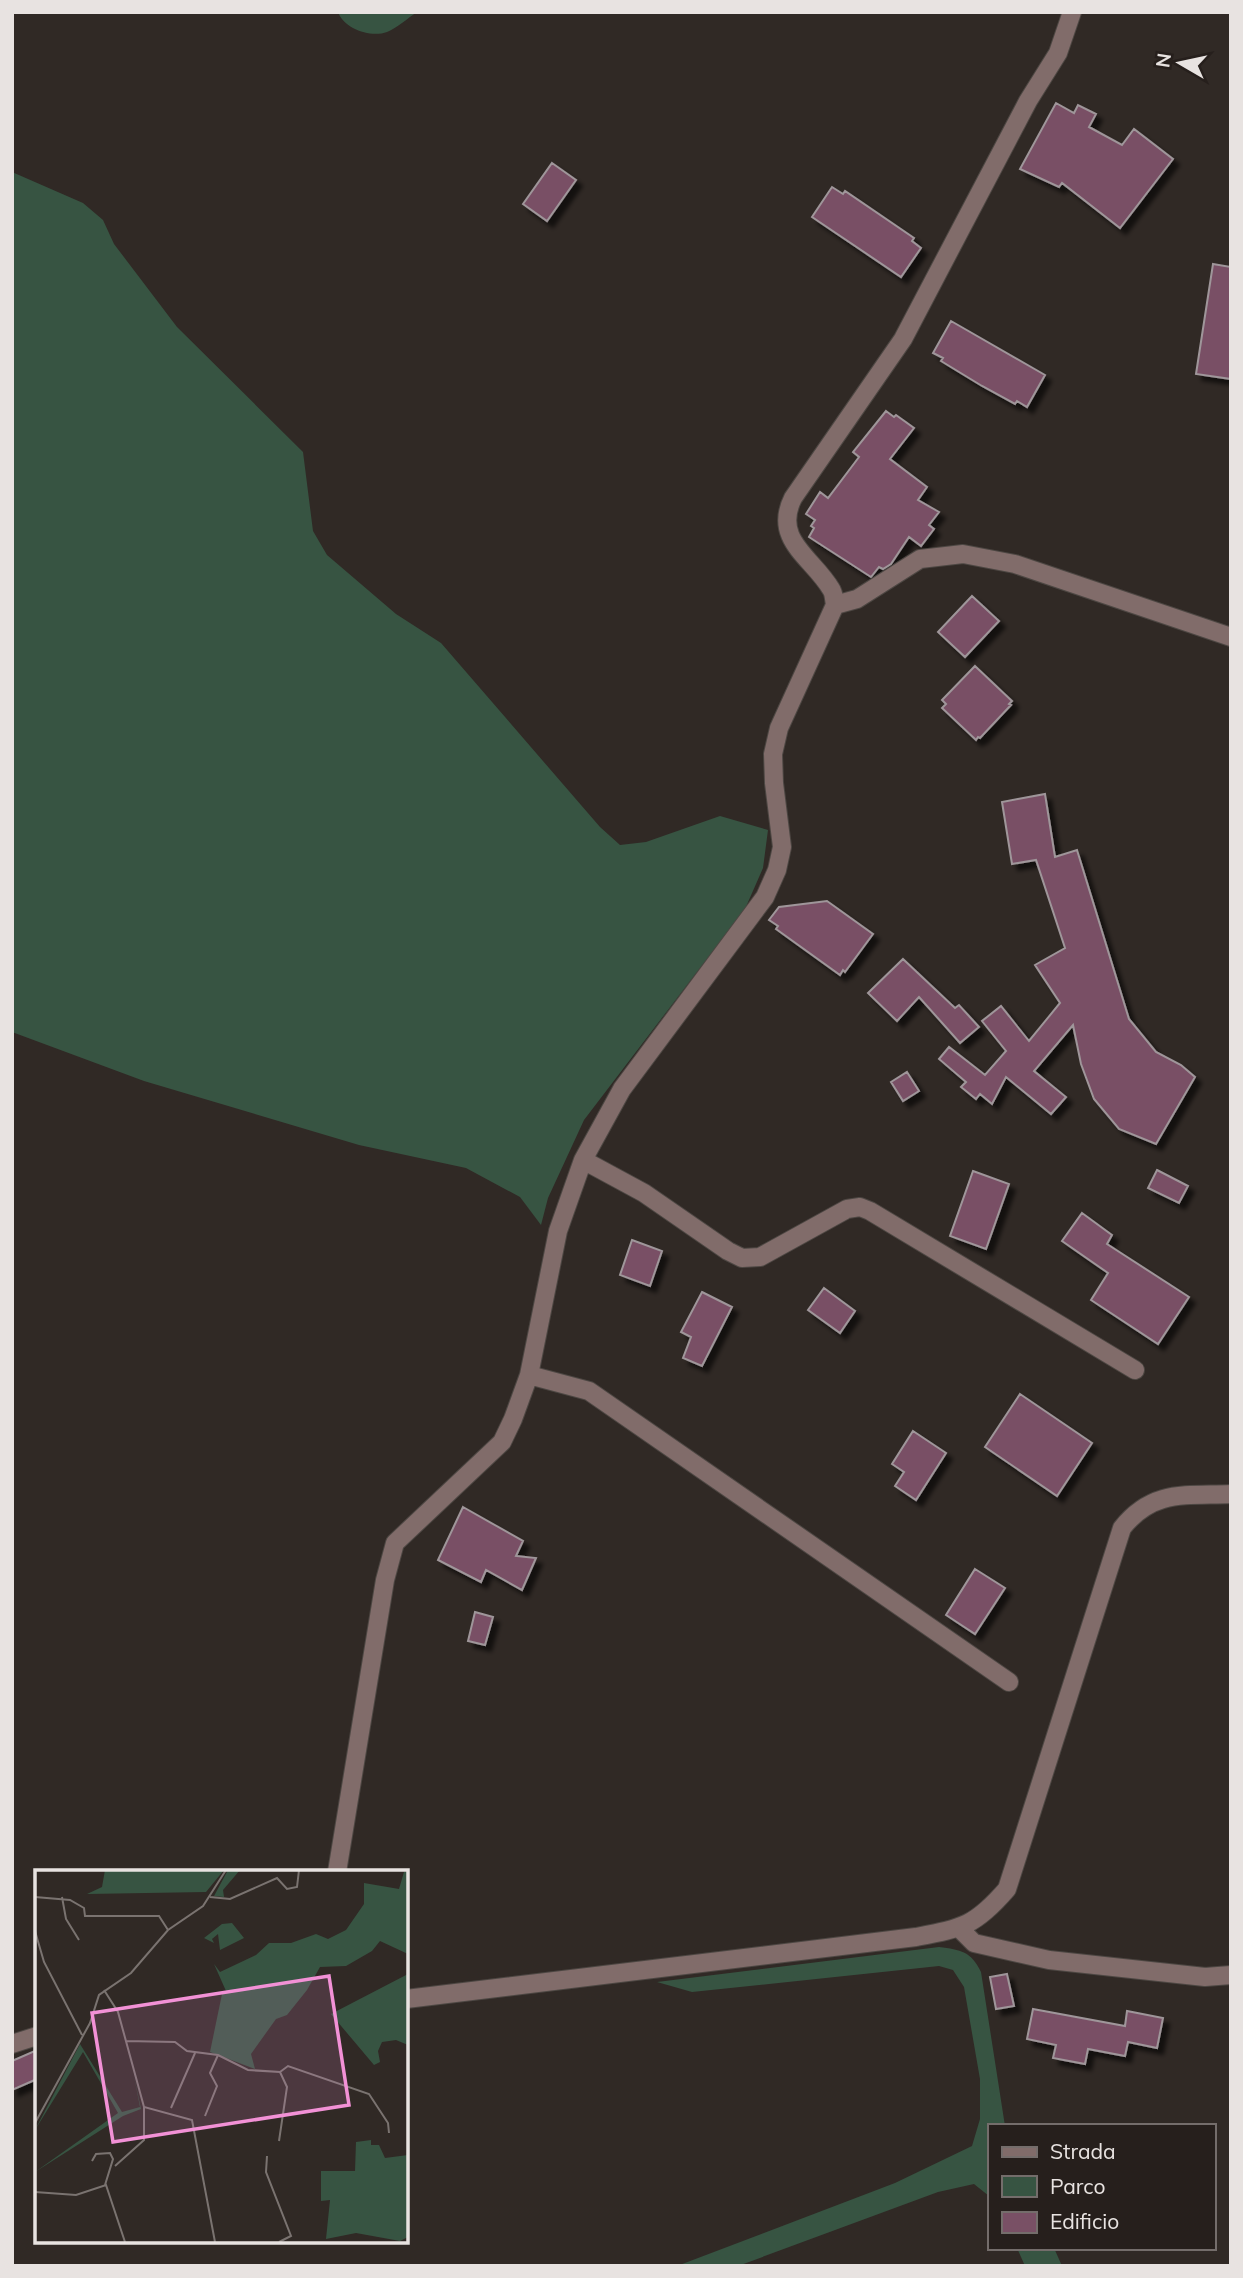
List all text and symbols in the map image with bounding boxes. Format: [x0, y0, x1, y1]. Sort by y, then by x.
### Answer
north arrow [1145, 28, 1215, 98]
text: N [1150, 51, 1176, 69]
inset map [35, 1870, 408, 2243]
legend [988, 2124, 1215, 2250]
text: Strada [1050, 2138, 1116, 2164]
text: Parco [1050, 2173, 1105, 2199]
text: Edificio [1050, 2208, 1119, 2234]

